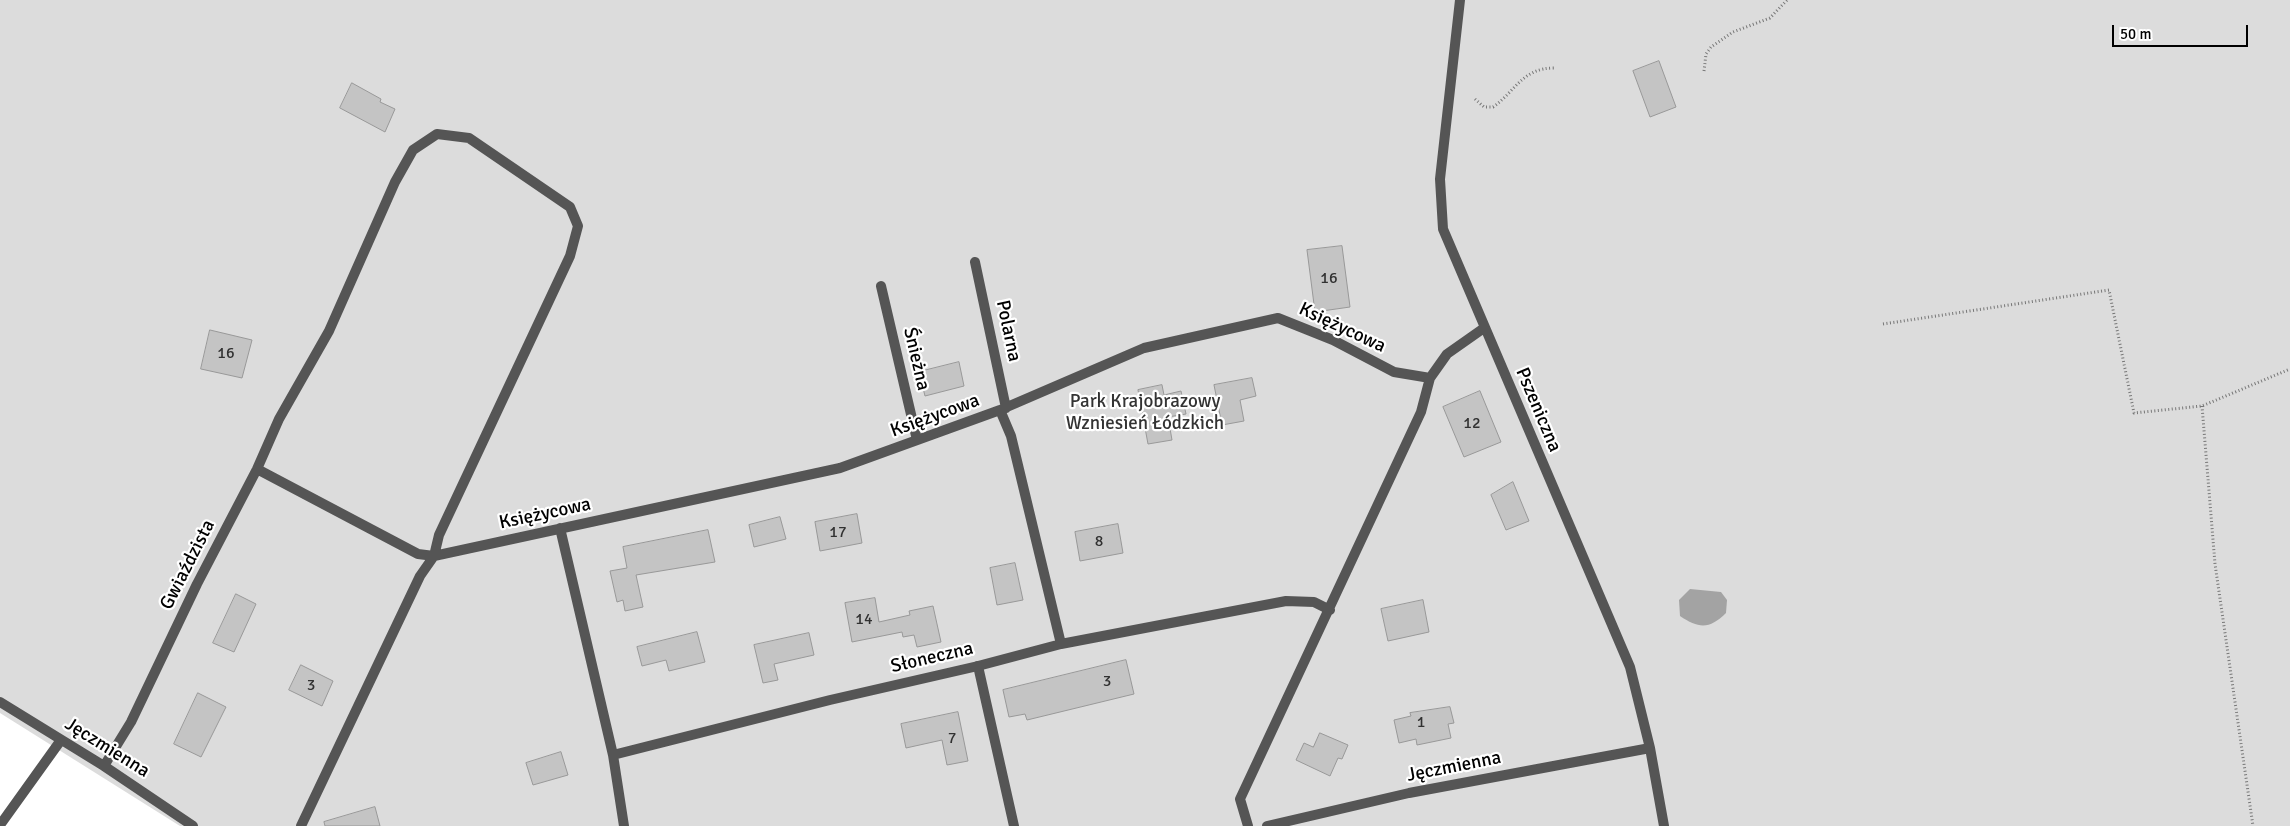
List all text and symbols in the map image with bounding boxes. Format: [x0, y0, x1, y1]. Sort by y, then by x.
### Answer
scale bar [2115, 15, 2251, 47]
text: 50 m [2120, 25, 2151, 43]
house number: 16 [1320, 269, 1338, 289]
street label: Polarna [990, 298, 1026, 364]
street label: Księżycowa [1295, 298, 1389, 358]
street label: Śnieżna [898, 325, 934, 393]
house number: 16 [217, 344, 235, 364]
street label: Pszeniczna [1510, 364, 1566, 456]
street label: Księżycowa [887, 389, 983, 443]
park label: Park Krajobrazowy Wzniesień Łódzkich [1066, 391, 1224, 435]
house number: 12 [1463, 414, 1481, 434]
street label: Księżycowa [497, 493, 593, 535]
street label: Gwiaździsta [156, 516, 220, 614]
house number: 17 [829, 523, 847, 543]
house number: 8 [1095, 532, 1103, 552]
house number: 14 [855, 610, 873, 630]
street label: Słoneczna [888, 637, 976, 679]
house number: 3 [1103, 672, 1111, 692]
house number: 3 [307, 676, 315, 696]
street label: Jęczmienna [60, 713, 154, 783]
house number: 1 [1417, 713, 1425, 733]
house number: 7 [948, 729, 956, 749]
street label: Jęczmienna [1405, 747, 1503, 787]

